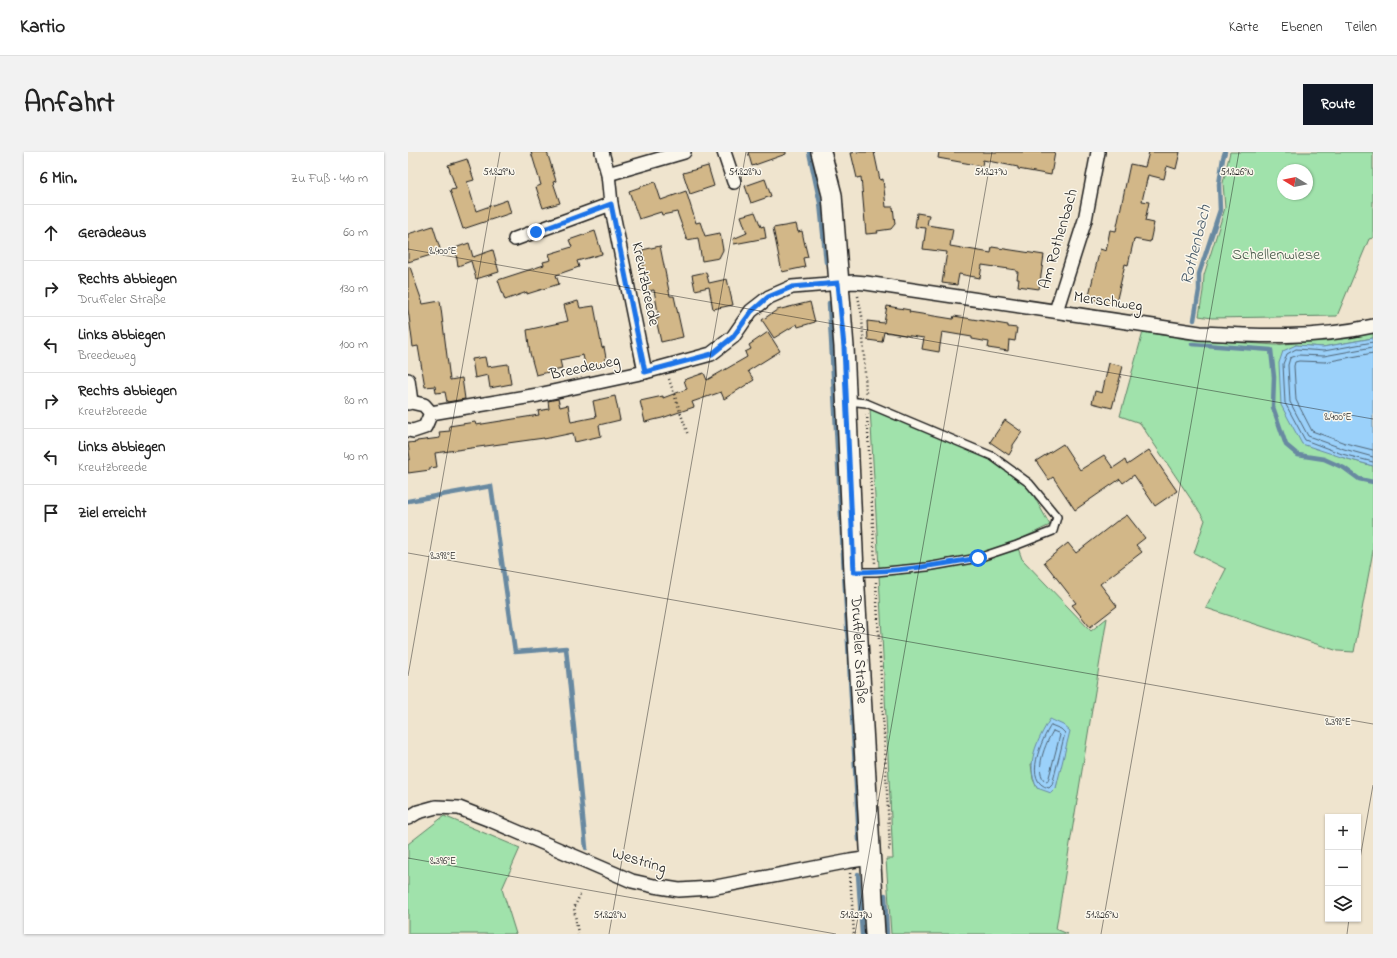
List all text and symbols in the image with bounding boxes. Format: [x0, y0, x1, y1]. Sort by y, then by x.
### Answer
text: Kartio [20, 14, 65, 41]
text: Karte [1229, 17, 1258, 38]
text: Ebenen [1280, 17, 1323, 38]
text: Teilen [1345, 17, 1377, 38]
text: Anfahrt [24, 84, 115, 125]
button: Route [1303, 84, 1373, 125]
north arrow [1277, 164, 1313, 200]
text: 51.829°N [483, 165, 515, 180]
text: 51.828°N [729, 165, 762, 180]
text: 51.827°N [974, 165, 1008, 180]
text: 51.826°N [1220, 165, 1254, 180]
text: 6 Min. [40, 166, 77, 191]
text: Zu Fuß · 410 m [291, 169, 368, 188]
street label: Am Rothenbach [1033, 186, 1085, 292]
water label: Rothenbach [1174, 201, 1218, 288]
icon: ahead [40, 222, 62, 244]
text: Geradeaus [78, 222, 146, 244]
text: 60 m [343, 223, 368, 242]
route end [527, 223, 545, 241]
street label: Kreutzbreede [624, 240, 666, 329]
park label: Schellenwiese [1232, 243, 1321, 267]
text: 8.400°E [429, 244, 457, 259]
text: Rechts abbiegen [78, 268, 177, 290]
icon: right [40, 278, 62, 300]
text: 130 m [340, 279, 368, 298]
street label: Merschweg [1072, 285, 1144, 319]
text: Druffeler Straße [78, 290, 166, 309]
text: Links abbiegen [78, 324, 165, 346]
icon: left [40, 334, 62, 356]
text: 100 m [339, 335, 368, 354]
text: Breedeweg [78, 346, 136, 365]
street label: Breedeweg [547, 349, 622, 387]
text: Rechts abbiegen [78, 380, 177, 402]
icon: right [40, 390, 62, 412]
text: 80 m [344, 391, 368, 410]
text: Kreutzbreede [78, 402, 147, 421]
text: 8.400°E [1324, 410, 1352, 425]
text: Links abbiegen [78, 436, 165, 458]
icon: left [40, 446, 62, 468]
text: 40 m [344, 447, 368, 466]
text: Kreutzbreede [78, 458, 147, 477]
icon: arrive [40, 502, 62, 524]
text: Ziel erreicht [78, 502, 146, 524]
text: 8.398°E [430, 549, 456, 564]
route start [969, 549, 987, 567]
street label: Druffeler Straße [843, 594, 874, 705]
text: 8.398°E [1325, 715, 1351, 730]
map controls [1325, 814, 1361, 922]
button: + [1325, 814, 1361, 850]
street label: Westring [609, 841, 669, 881]
button: − [1325, 850, 1361, 886]
text: 8.396°E [430, 854, 456, 869]
button: layers [1325, 886, 1361, 922]
text: 51.828°N [594, 908, 627, 923]
text: 51.827°N [839, 908, 873, 923]
text: 51.826°N [1085, 908, 1119, 923]

